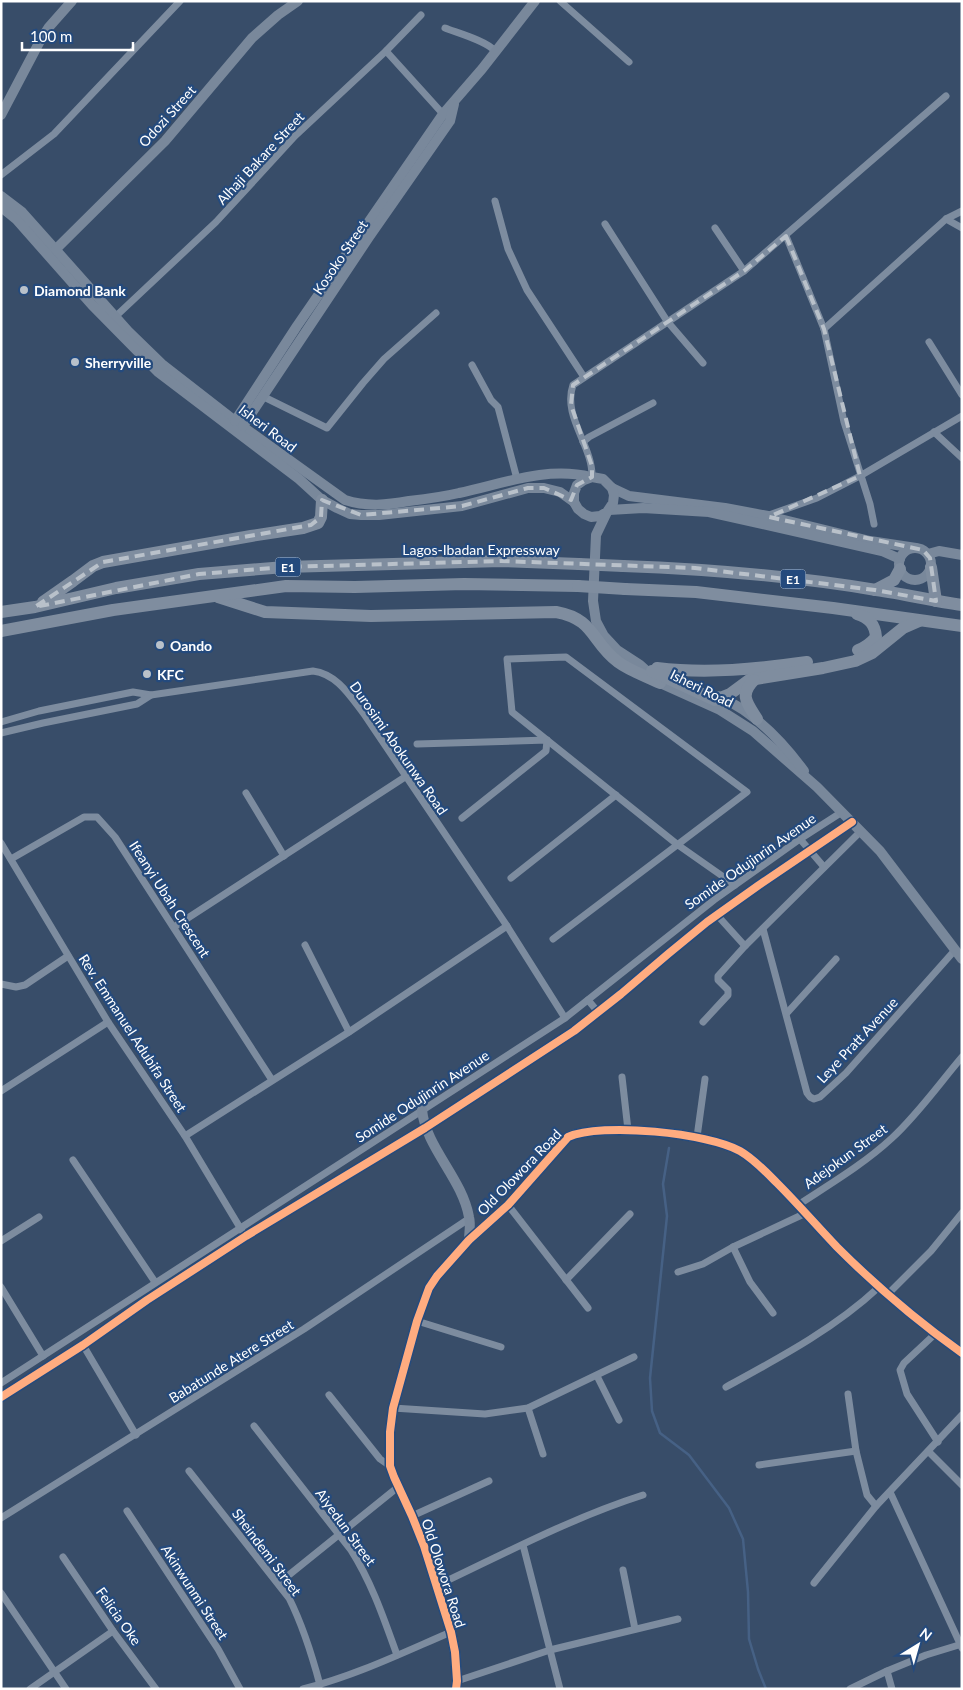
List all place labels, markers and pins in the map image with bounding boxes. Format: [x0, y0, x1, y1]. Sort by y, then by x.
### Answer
place label: Diamond Bank [34, 282, 126, 299]
marker: Diamond Bank [18, 284, 30, 296]
place label: Sherryville [85, 354, 152, 371]
marker: Sherryville [69, 356, 81, 368]
place label: Oando [170, 637, 212, 654]
marker: Oando [154, 639, 166, 651]
place label: KFC [157, 666, 184, 683]
marker: KFC [141, 668, 153, 680]

